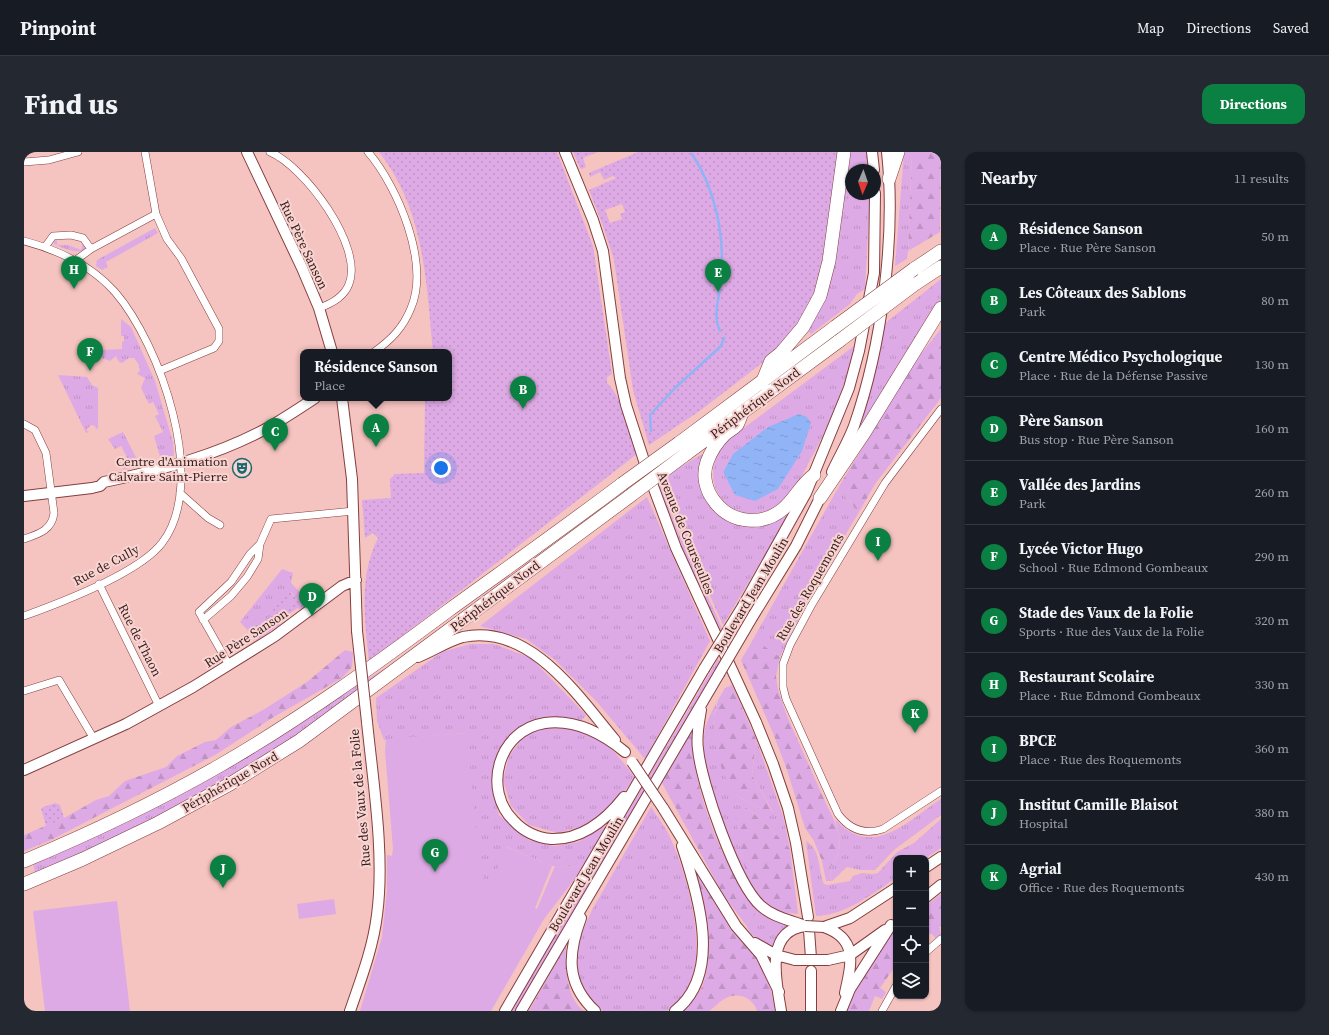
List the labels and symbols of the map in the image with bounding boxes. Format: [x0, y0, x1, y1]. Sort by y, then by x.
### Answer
north arrow [845, 164, 881, 200]
street label: Rue Père Sanson [276, 198, 332, 292]
pin: H [61, 256, 87, 289]
pin: E [705, 259, 731, 292]
pin: F [77, 338, 103, 371]
street label: Périphérique Nord [707, 363, 804, 442]
pin: B [510, 376, 536, 409]
pin: A [363, 414, 389, 447]
pin: C [262, 418, 288, 451]
place label: Centre d'Animation Calvaire Saint-Pierre [109, 453, 228, 485]
theatre icon: Centre d'Animation Calvaire Saint-Pierre [231, 457, 253, 479]
your location [431, 458, 451, 478]
street label: Avenue de Courseulles [654, 469, 719, 597]
pin: I [865, 528, 891, 561]
street label: Rue des Roquemonts [772, 530, 848, 644]
street label: Boulevard Jean Moulin [710, 534, 792, 656]
street label: Rue de Cully [70, 540, 142, 589]
street label: Périphérique Nord [447, 556, 544, 635]
pin: D [299, 583, 325, 616]
street label: Rue de Thaon [114, 601, 166, 679]
street label: Rue Père Sanson [201, 605, 291, 671]
pin: K [902, 700, 928, 733]
street label: Rue des Vaux de la Folie [345, 728, 374, 868]
street label: Périphérique Nord [179, 747, 282, 816]
street label: Boulevard Jean Moulin [545, 813, 627, 935]
pin: G [422, 839, 448, 872]
pin: J [210, 855, 236, 888]

